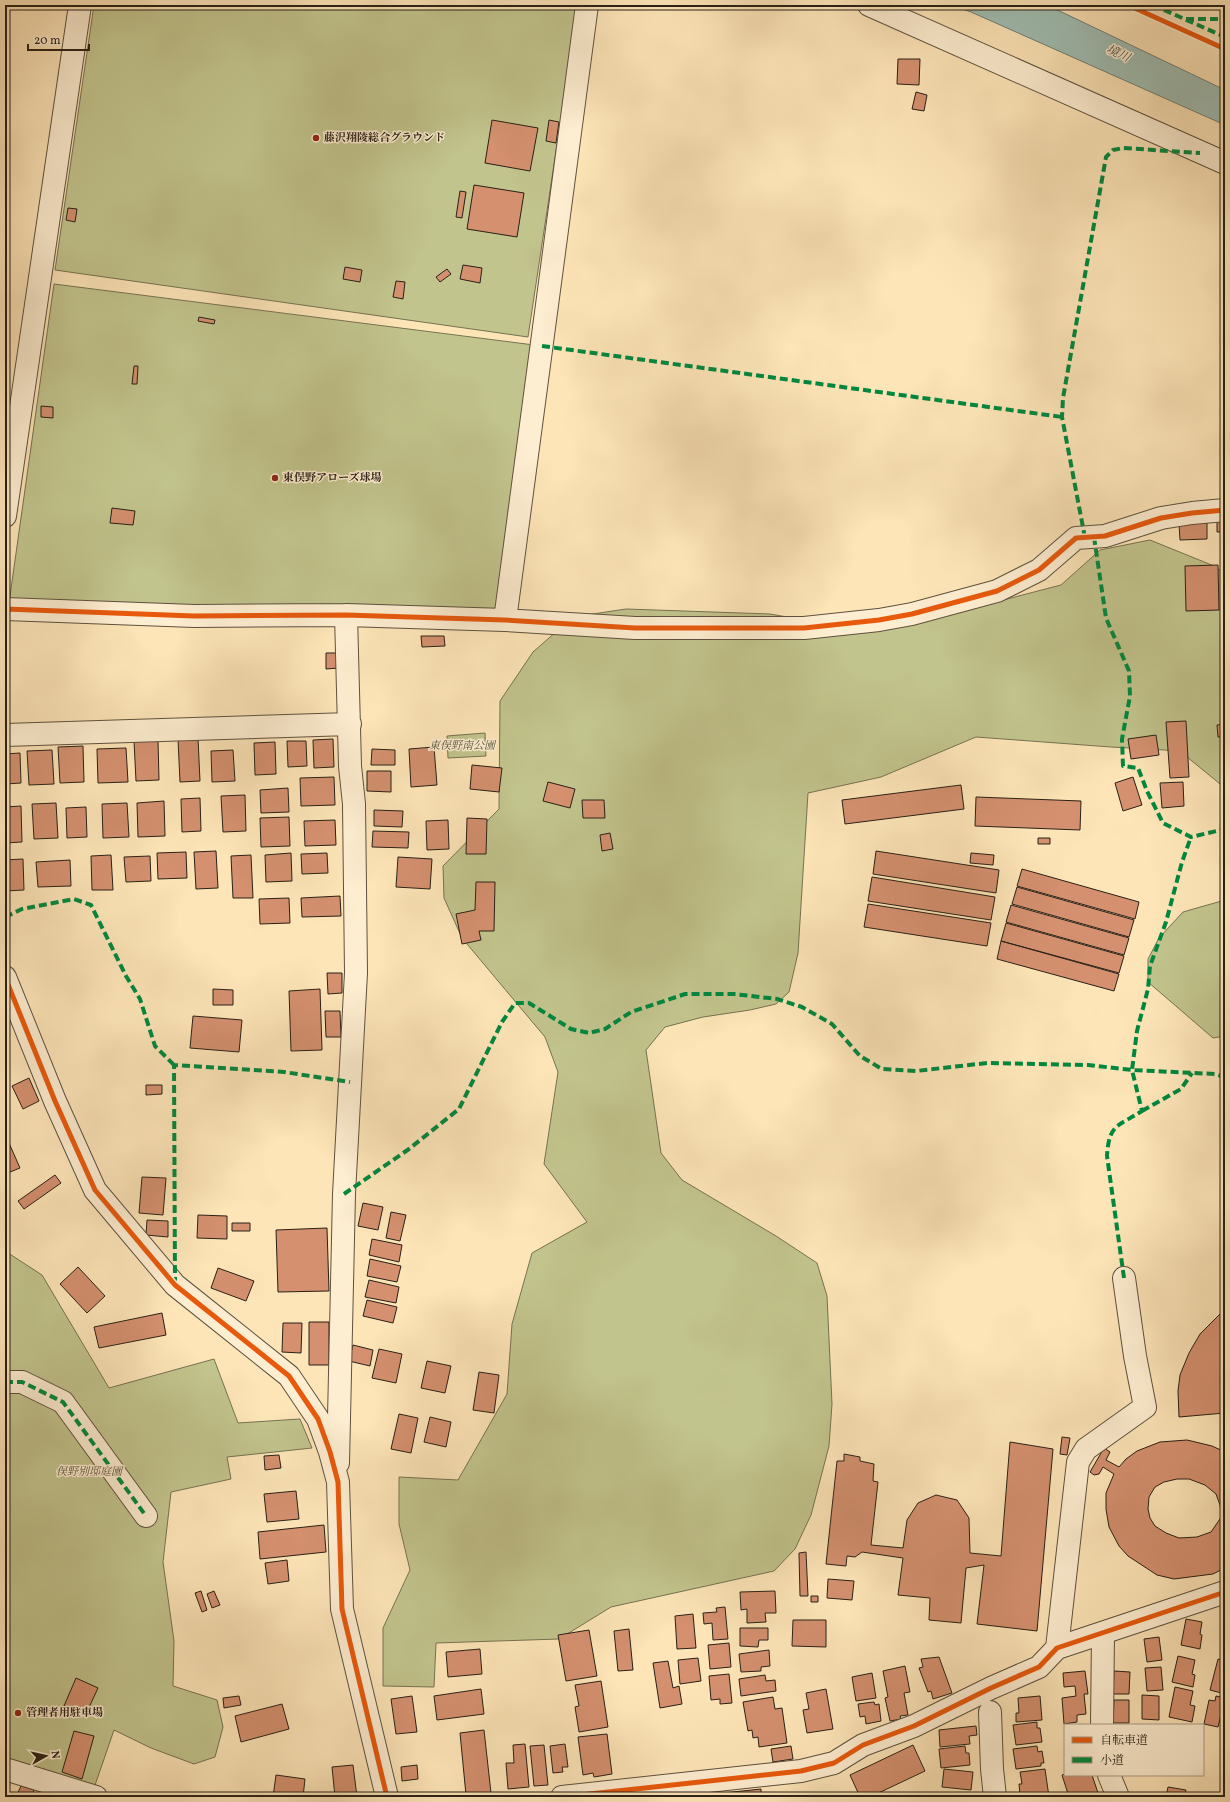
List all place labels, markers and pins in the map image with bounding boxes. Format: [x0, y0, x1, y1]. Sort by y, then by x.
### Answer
place label: 藤沢翔陵総合グラウンド [324, 131, 445, 146]
marker: 藤沢翔陵総合グラウンド [311, 133, 321, 143]
place label: 東俣野アローズ球場 [283, 471, 381, 486]
marker: 東俣野アローズ球場 [270, 473, 280, 483]
place label: 管理者用駐車場 [26, 1706, 103, 1721]
marker: 管理者用駐車場 [13, 1708, 23, 1718]

